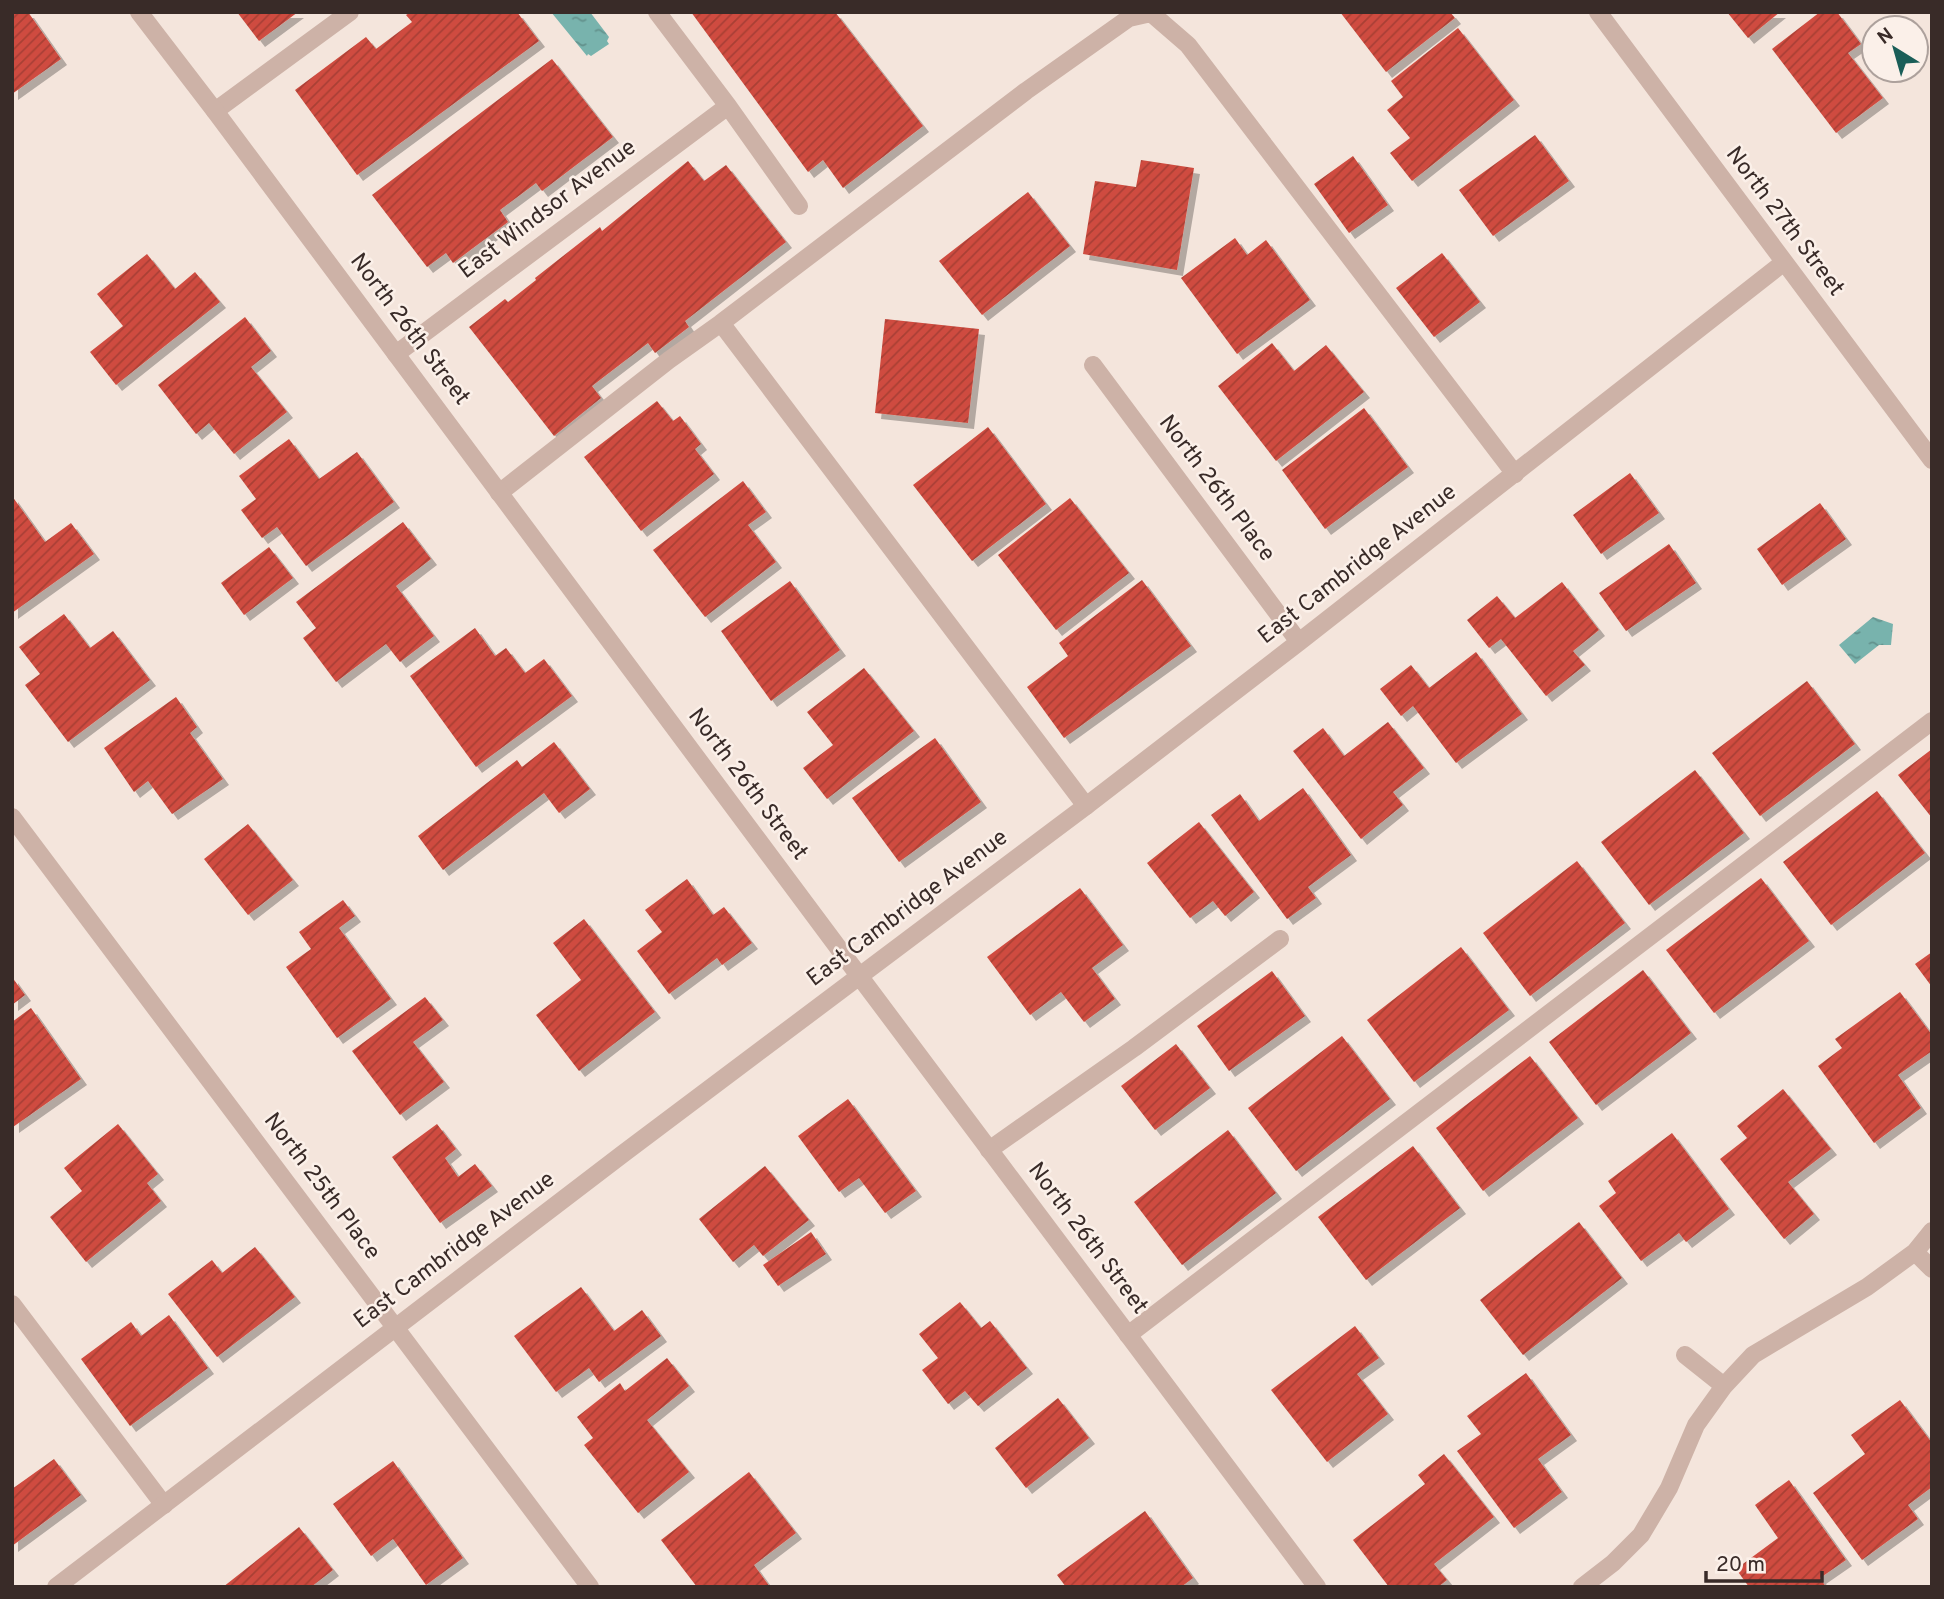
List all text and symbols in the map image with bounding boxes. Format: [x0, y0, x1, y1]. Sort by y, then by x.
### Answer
north arrow [1860, 14, 1930, 84]
text: N [1873, 23, 1899, 51]
street label: East Windsor Avenue [453, 134, 643, 286]
street label: North 27th Street [1718, 141, 1850, 303]
street label: North 26th Street [342, 248, 476, 412]
street label: North 26th Place [1151, 410, 1281, 568]
street label: East Cambridge Avenue [1253, 478, 1463, 652]
street label: North 26th Street [680, 703, 814, 867]
street label: East Cambridge Avenue [802, 824, 1014, 994]
street label: North 25th Place [256, 1108, 386, 1266]
street label: North 26th Street [1020, 1157, 1154, 1321]
street label: East Cambridge Avenue [349, 1166, 561, 1336]
scale bar [1706, 1540, 1822, 1584]
text: 20 m [1716, 1552, 1765, 1579]

